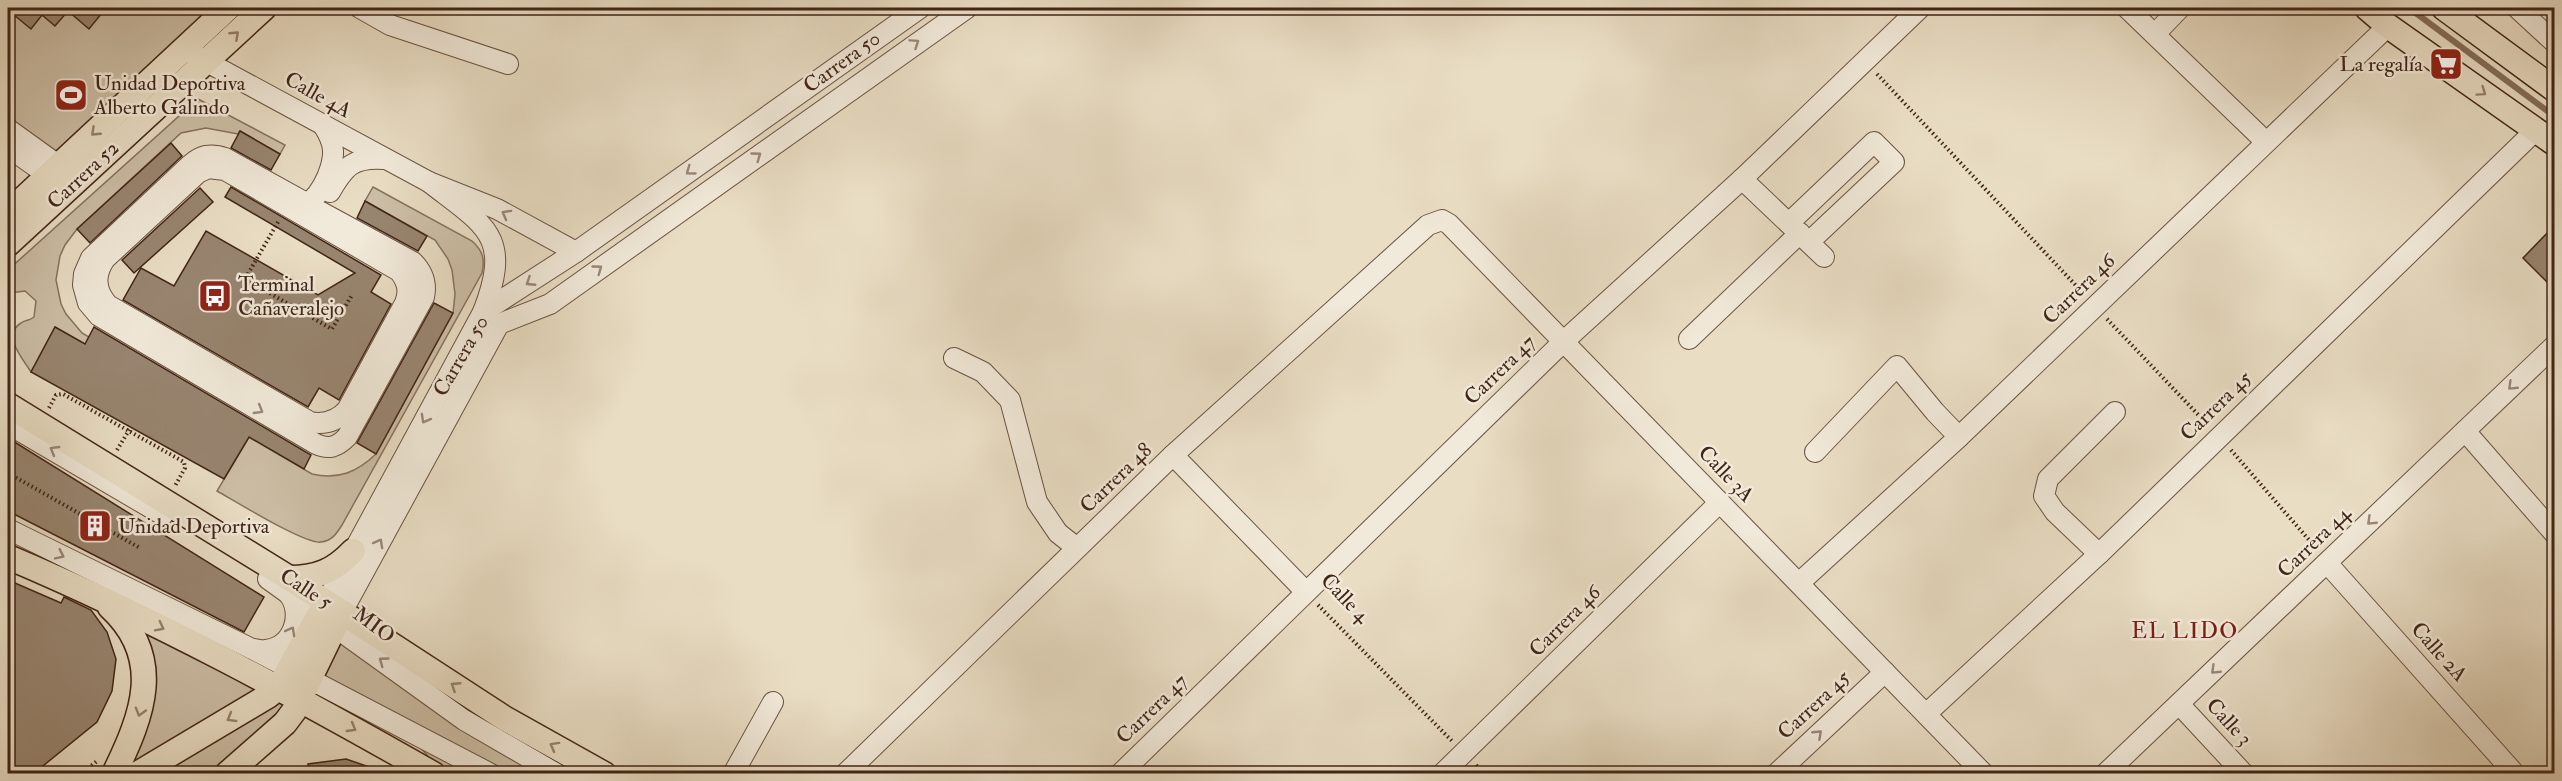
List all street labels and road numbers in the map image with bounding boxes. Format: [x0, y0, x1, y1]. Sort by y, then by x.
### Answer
street label: Carrera 50 [798, 25, 886, 99]
street label: Calle 4A [280, 66, 356, 124]
street label: Carrera 52 [41, 135, 125, 215]
street label: Carrera 46 [2037, 247, 2122, 330]
street label: Carrera 50 [427, 311, 495, 401]
street label: Carrera 47 [1458, 329, 1542, 411]
street label: Carrera 45 [2174, 365, 2258, 447]
street label: Carrera 48 [1074, 437, 1158, 519]
street label: Calle 3A [1692, 440, 1760, 508]
street label: Carrera 44 [2272, 499, 2358, 584]
street label: Calle 5 [275, 562, 338, 616]
street label: Calle 4 [1315, 567, 1376, 630]
street label: Carrera 46 [1523, 578, 1608, 663]
street label: MIO [348, 601, 400, 649]
street label: Calle 2A [2405, 616, 2473, 688]
street label: Carrera 45 [1772, 664, 1857, 745]
street label: Carrera 47 [1110, 668, 1194, 750]
street label: Calle 3 [2200, 692, 2258, 752]

